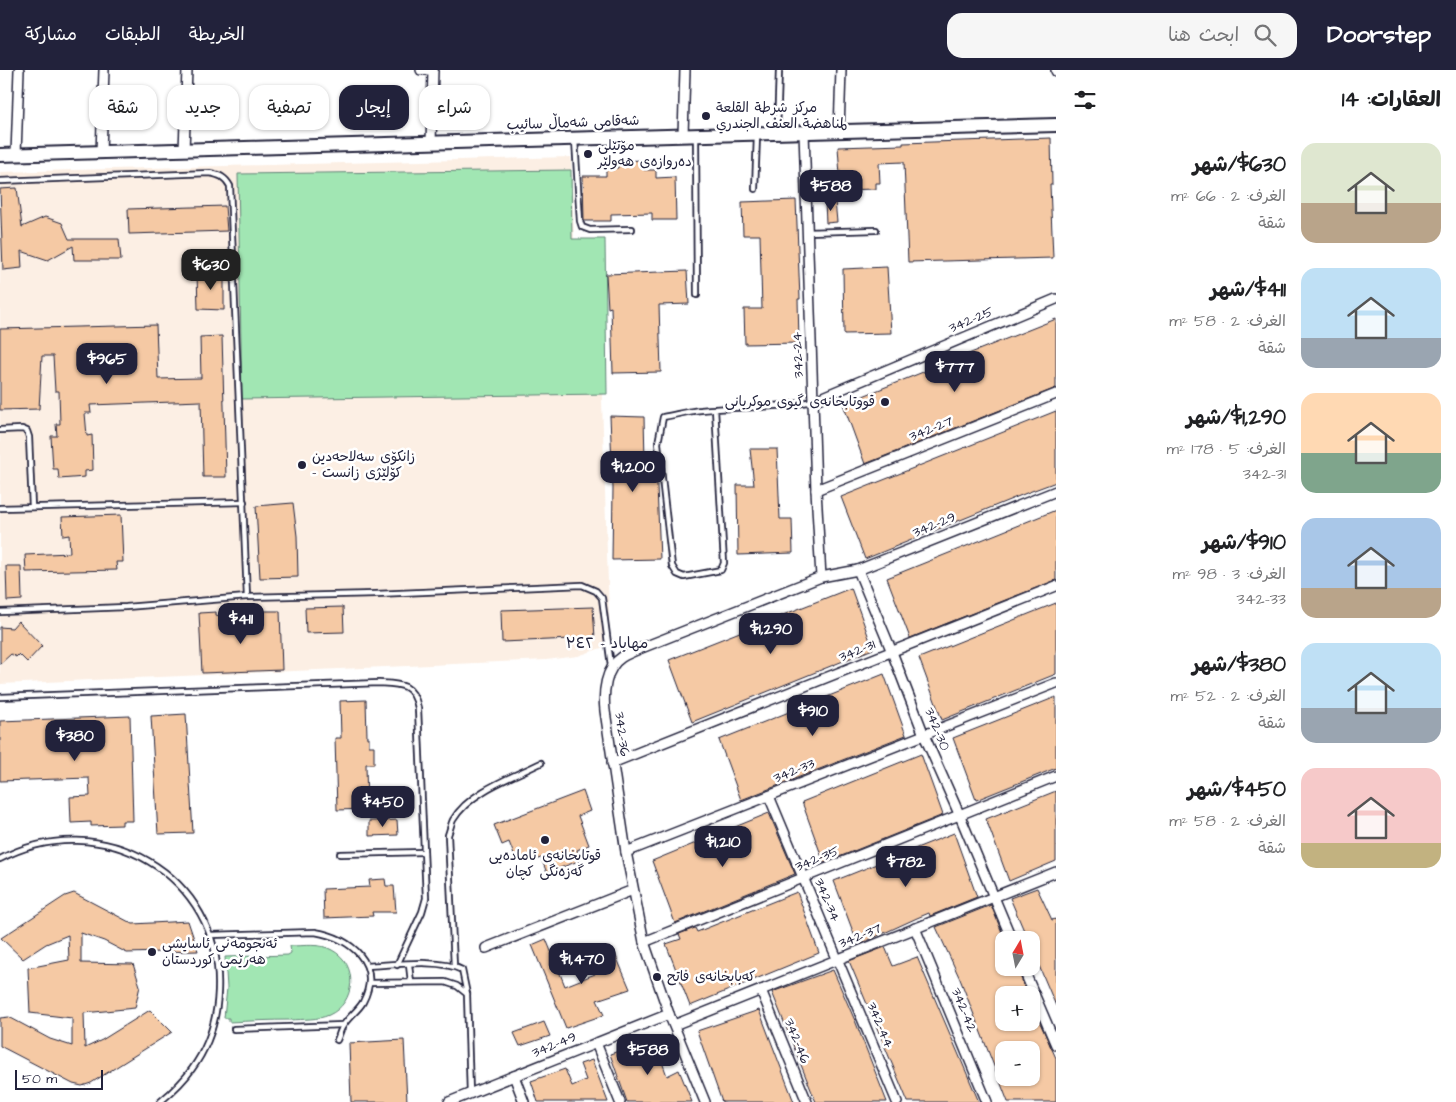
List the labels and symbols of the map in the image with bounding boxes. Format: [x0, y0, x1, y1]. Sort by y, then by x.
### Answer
place label: مركز شرطة القلعة لمناهضة العنف الجندري [716, 98, 848, 134]
street label: شەقامی شەماڵ سائیب [506, 110, 640, 135]
marker: مركز شرطة القلعة لمناهضة العنف الجندري [700, 110, 712, 122]
place label: مۆتێلی دەروازەی هەولێر [597, 136, 692, 172]
marker: مۆتێلی دەروازەی هەولێر [582, 148, 594, 160]
pin: $588 [801, 170, 861, 212]
pin: $630 [181, 248, 241, 291]
street label: 342-25 [945, 302, 997, 338]
street label: 342-24 [787, 331, 809, 379]
pin: $965 [77, 342, 137, 385]
pin: $777 [925, 350, 985, 393]
place label: قووتابخانەی گيوی موكريانی [725, 392, 875, 412]
marker: قووتابخانەی گيوی موكريانی [879, 396, 891, 408]
street label: 342-27 [906, 411, 956, 447]
place label: زانکۆی سەلاحەدین - کۆلێژی زانست [312, 447, 415, 483]
pin: $1,200 [592, 450, 674, 493]
marker: زانکۆی سەلاحەدین - کۆلێژی زانست [296, 459, 308, 471]
street label: 342-29 [909, 507, 959, 543]
pin: $411 [211, 602, 271, 645]
pin: $1,290 [730, 612, 812, 655]
district label: مهاباد - ٣٤٢ [566, 633, 648, 654]
street label: 342-31 [836, 635, 879, 667]
pin: $910 [783, 694, 843, 737]
street label: 342-30 [919, 704, 955, 754]
street label: 342-36 [609, 710, 635, 758]
pin: $380 [45, 720, 105, 762]
street label: 342-33 [770, 754, 818, 788]
pin: $450 [353, 786, 413, 828]
pin: $1,210 [682, 826, 764, 868]
marker: قوتابخانەی ئامادەیی گەزەنگی کچان [539, 834, 551, 846]
street label: 342-35 [792, 841, 842, 877]
place label: قوتابخانەی ئامادەیی گەزەنگی کچان [489, 846, 601, 882]
pin: $782 [876, 846, 936, 888]
street label: 342-34 [809, 875, 845, 925]
street label: 342-37 [836, 918, 885, 954]
north arrow [995, 931, 1040, 976]
place label: ئەنجومەنی ئاسایشی هەرێمی کوردستان [162, 934, 277, 970]
pin: $1,470 [541, 942, 623, 985]
marker: ئەنجومەنی ئاسایشی هەرێمی کوردستان [146, 946, 158, 958]
place label: كەبابخانەی فاتح [667, 967, 756, 987]
marker: كەبابخانەی فاتح [651, 971, 663, 983]
street label: 342-42 [946, 985, 982, 1035]
street label: 342-44 [861, 999, 899, 1051]
street label: 342-46 [779, 1015, 815, 1067]
street label: 342-49 [529, 1027, 579, 1063]
pin: $588 [618, 1034, 678, 1076]
scale bar [15, 1067, 102, 1090]

